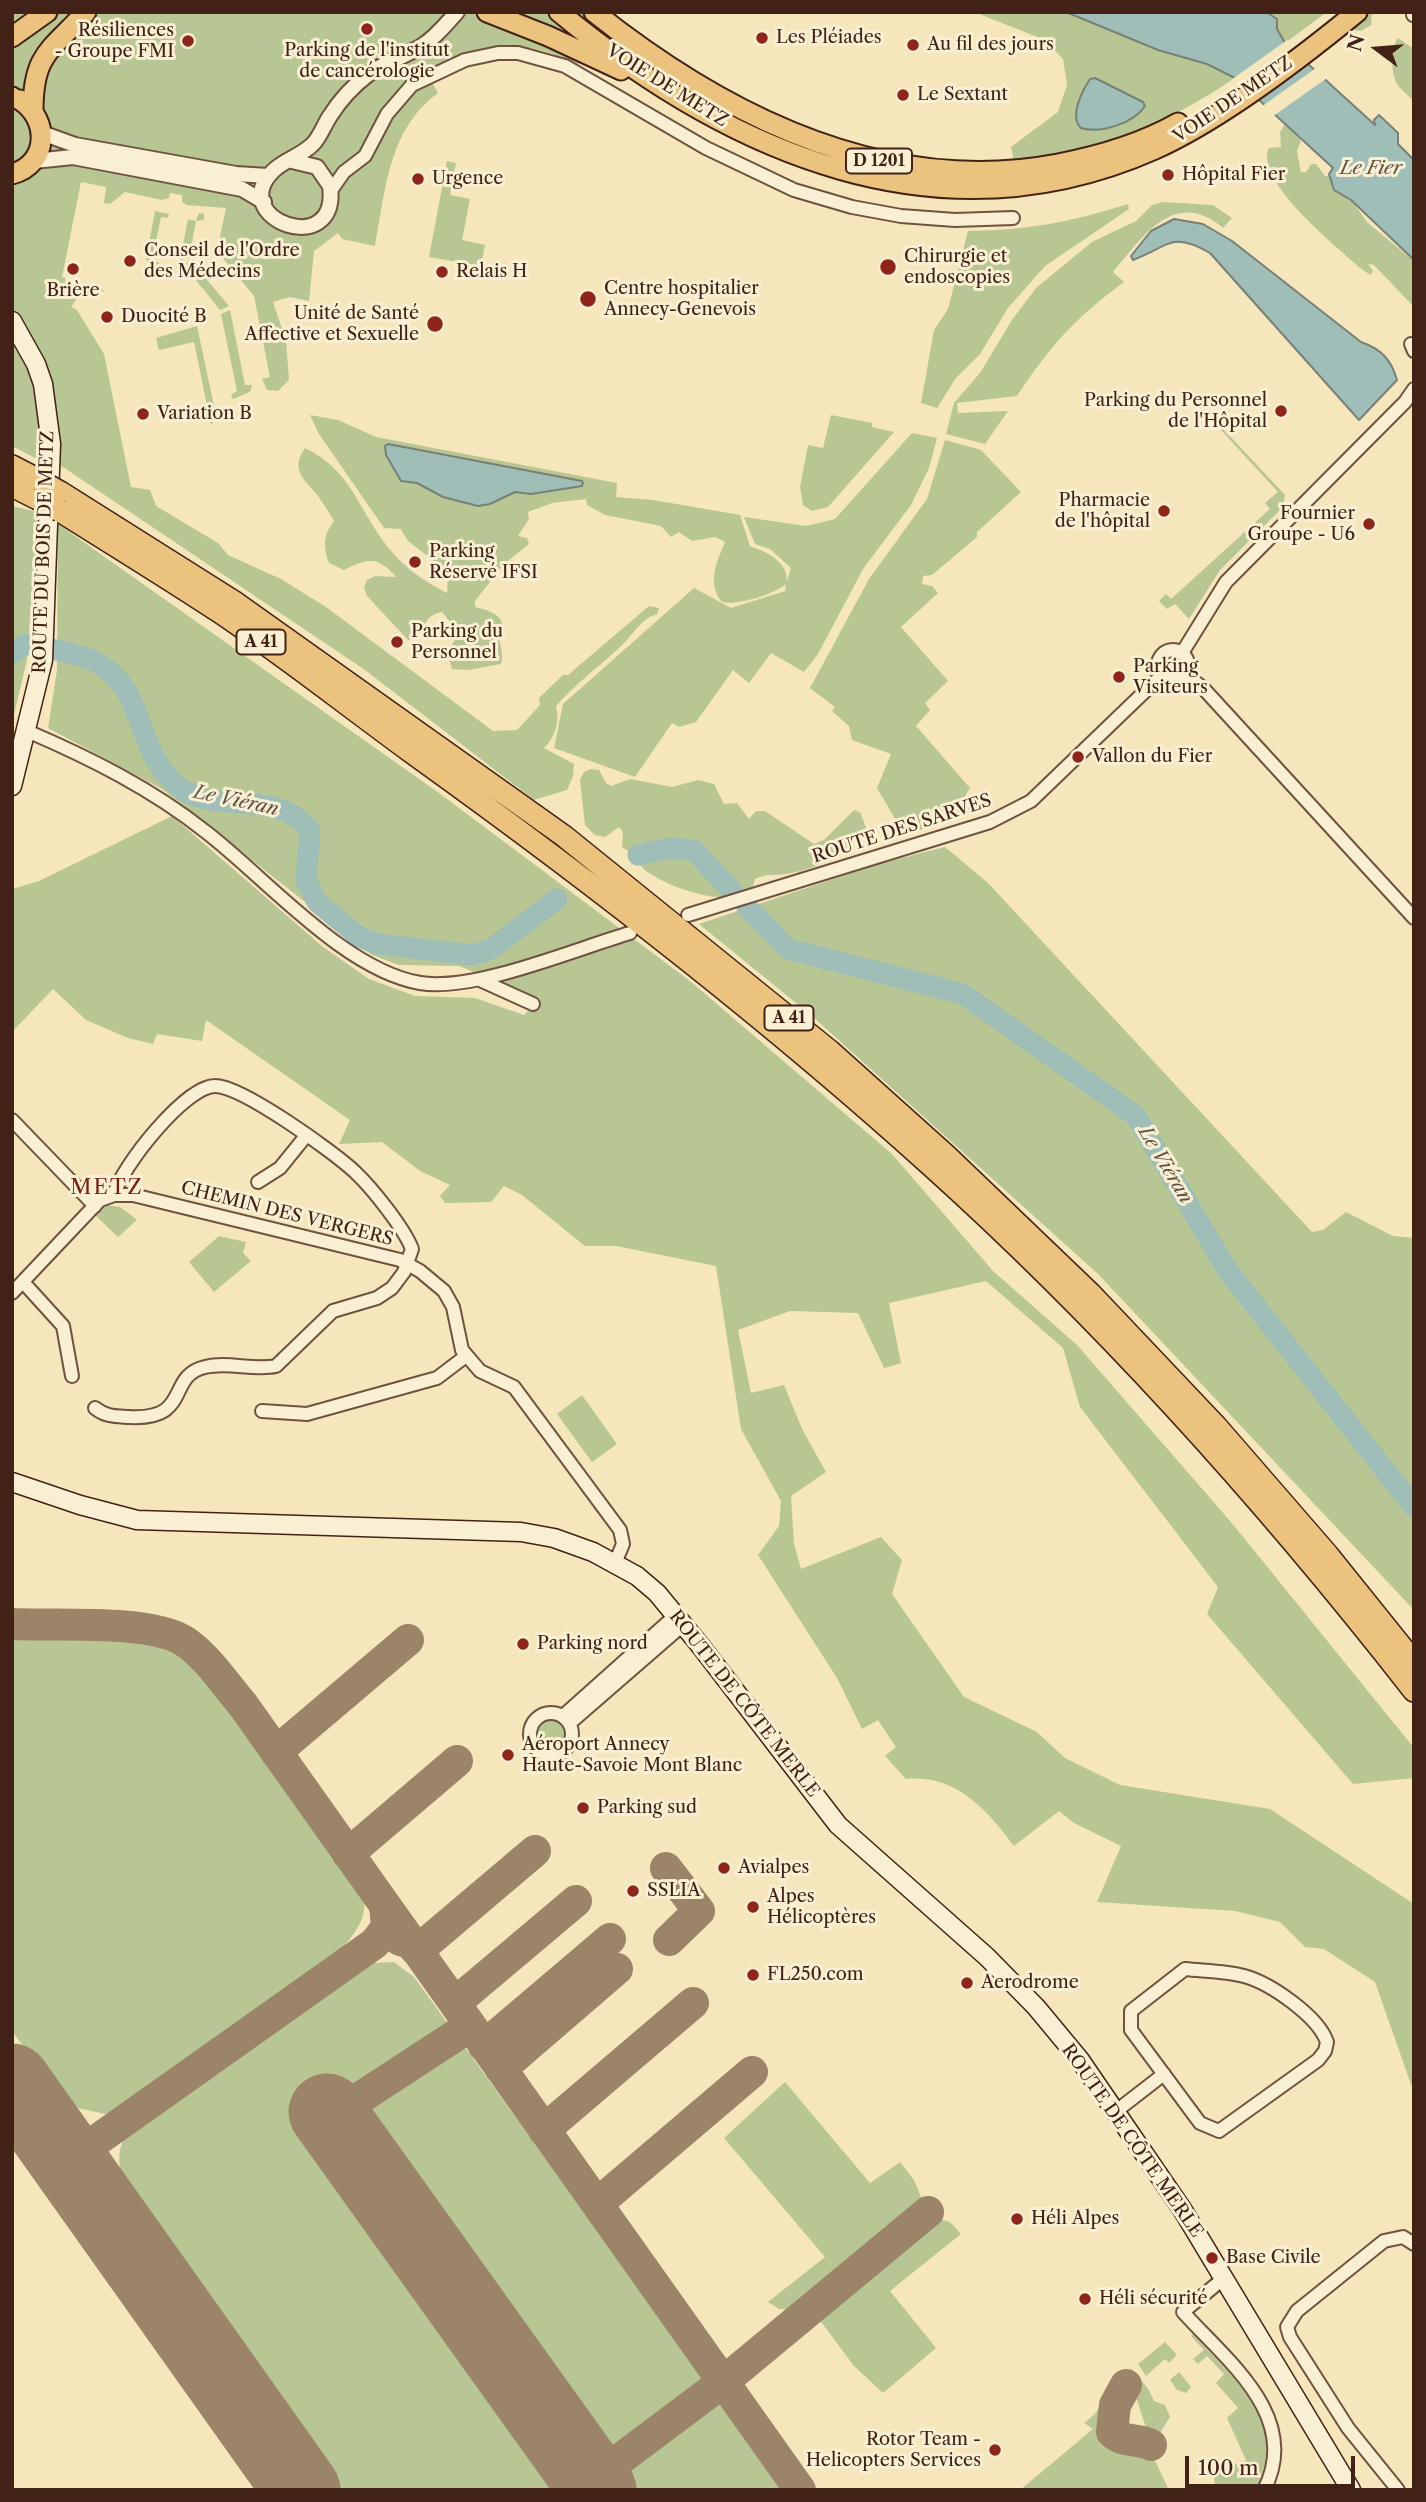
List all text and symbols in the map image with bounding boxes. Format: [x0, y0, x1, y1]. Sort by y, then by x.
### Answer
north arrow [1342, 14, 1412, 84]
place label: Résiliences - Groupe FMI [54, 20, 174, 62]
marker: Parking de l'institut de cancérologie [359, 21, 375, 37]
place label: Les Pléiades [776, 27, 882, 49]
marker: Les Pléiades [754, 30, 770, 46]
text: N [1343, 32, 1370, 54]
marker: Résiliences - Groupe FMI [180, 33, 196, 49]
place label: Au fil des jours [927, 34, 1054, 56]
marker: Au fil des jours [905, 37, 921, 53]
place label: Parking de l'institut de cancérologie [284, 40, 450, 82]
street label: VOIE DE METZ [602, 40, 732, 132]
street label: VOIE DE METZ [1169, 52, 1297, 148]
place label: Le Sextant [917, 84, 1008, 106]
marker: Le Sextant [895, 87, 911, 103]
road number: D 1201 [846, 148, 912, 174]
water label: Le Fier [1340, 158, 1402, 180]
place label: Hôpital Fier [1182, 164, 1285, 186]
marker: Hôpital Fier [1160, 167, 1176, 183]
place label: Urgence [432, 168, 503, 190]
marker: Urgence [410, 171, 426, 187]
place label: Conseil de l'Ordre des Médecins [144, 240, 299, 282]
place label: Chirurgie et endoscopies [904, 246, 1010, 288]
marker: Conseil de l'Ordre des Médecins [122, 253, 138, 269]
marker: Chirurgie et endoscopies [878, 257, 898, 277]
marker: Brière [65, 261, 81, 277]
place label: Relais H [456, 261, 528, 283]
marker: Relais H [434, 264, 450, 280]
place label: Centre hospitalier Annecy-Genevois [604, 278, 759, 320]
place label: Brière [46, 280, 100, 302]
marker: Centre hospitalier Annecy-Genevois [578, 289, 598, 309]
place label: Unité de Santé Affective et Sexuelle [244, 303, 419, 346]
place label: Duocité B [121, 306, 206, 328]
marker: Duocité B [99, 309, 115, 325]
marker: Unité de Santé Affective et Sexuelle [425, 314, 445, 334]
place label: Parking du Personnel de l'Hôpital [1084, 390, 1267, 432]
place label: Variation B [157, 403, 252, 425]
marker: Parking du Personnel de l'Hôpital [1273, 403, 1289, 419]
marker: Variation B [135, 406, 151, 422]
street label: ROUTE DU BOIS DE METZ [29, 430, 59, 674]
place label: Pharmacie de l'hôpital [1055, 490, 1150, 532]
marker: Pharmacie de l'hôpital [1156, 503, 1172, 519]
place label: Fournier Groupe - U6 [1248, 503, 1355, 546]
marker: Fournier Groupe - U6 [1361, 516, 1377, 532]
place label: Parking Réservé IFSI [429, 541, 538, 584]
marker: Parking Réservé IFSI [407, 554, 423, 570]
place label: Parking du Personnel [411, 621, 503, 664]
road number: A 41 [236, 629, 286, 654]
marker: Parking du Personnel [389, 634, 405, 650]
place label: Parking Visiteurs [1133, 656, 1208, 698]
marker: Parking Visiteurs [1111, 669, 1127, 685]
place label: Vallon du Fier [1092, 746, 1212, 768]
marker: Vallon du Fier [1070, 749, 1086, 765]
water label: Le Viéran [192, 781, 280, 821]
street label: ROUTE DES SARVES [810, 790, 994, 868]
road number: A 41 [764, 1006, 814, 1030]
water label: Le Viéran [1133, 1122, 1197, 1208]
district label: METZ [71, 1175, 143, 1201]
street label: CHEMIN DES VERGERS [179, 1177, 395, 1251]
street label: ROUTE DE CÔTE MERLE [664, 1606, 824, 1802]
place label: Parking nord [537, 1633, 648, 1655]
marker: Parking nord [515, 1636, 531, 1652]
place label: Aéroport Annecy Haute-Savoie Mont Blanc [522, 1734, 742, 1776]
marker: Aéroport Annecy Haute-Savoie Mont Blanc [500, 1747, 516, 1763]
place label: Parking sud [597, 1797, 697, 1819]
marker: Parking sud [575, 1800, 591, 1816]
place label: Avialpes [738, 1857, 809, 1879]
marker: Avialpes [716, 1860, 732, 1876]
place label: SSLIA [647, 1880, 700, 1902]
marker: SSLIA [625, 1883, 641, 1899]
place label: Alpes Hélicoptères [767, 1886, 876, 1928]
marker: Alpes Hélicoptères [745, 1899, 761, 1915]
place label: FL250.com [767, 1964, 864, 1986]
marker: FL250.com [745, 1967, 761, 1983]
place label: Aerodrome [981, 1972, 1079, 1994]
marker: Aerodrome [959, 1975, 975, 1991]
street label: ROUTE DE CÔTE MERLE [1057, 2040, 1207, 2242]
place label: Héli Alpes [1031, 2208, 1119, 2230]
marker: Héli Alpes [1009, 2211, 1025, 2227]
place label: Base Civile [1226, 2247, 1321, 2269]
marker: Base Civile [1204, 2250, 1220, 2266]
place label: Héli sécurité [1099, 2288, 1208, 2310]
marker: Héli sécurité [1077, 2291, 1093, 2307]
place label: Rotor Team - Helicopters Services [806, 2429, 981, 2472]
marker: Rotor Team - Helicopters Services [987, 2442, 1003, 2458]
scale bar [1188, 2442, 1358, 2486]
text: 100 m [1198, 2455, 1259, 2480]

